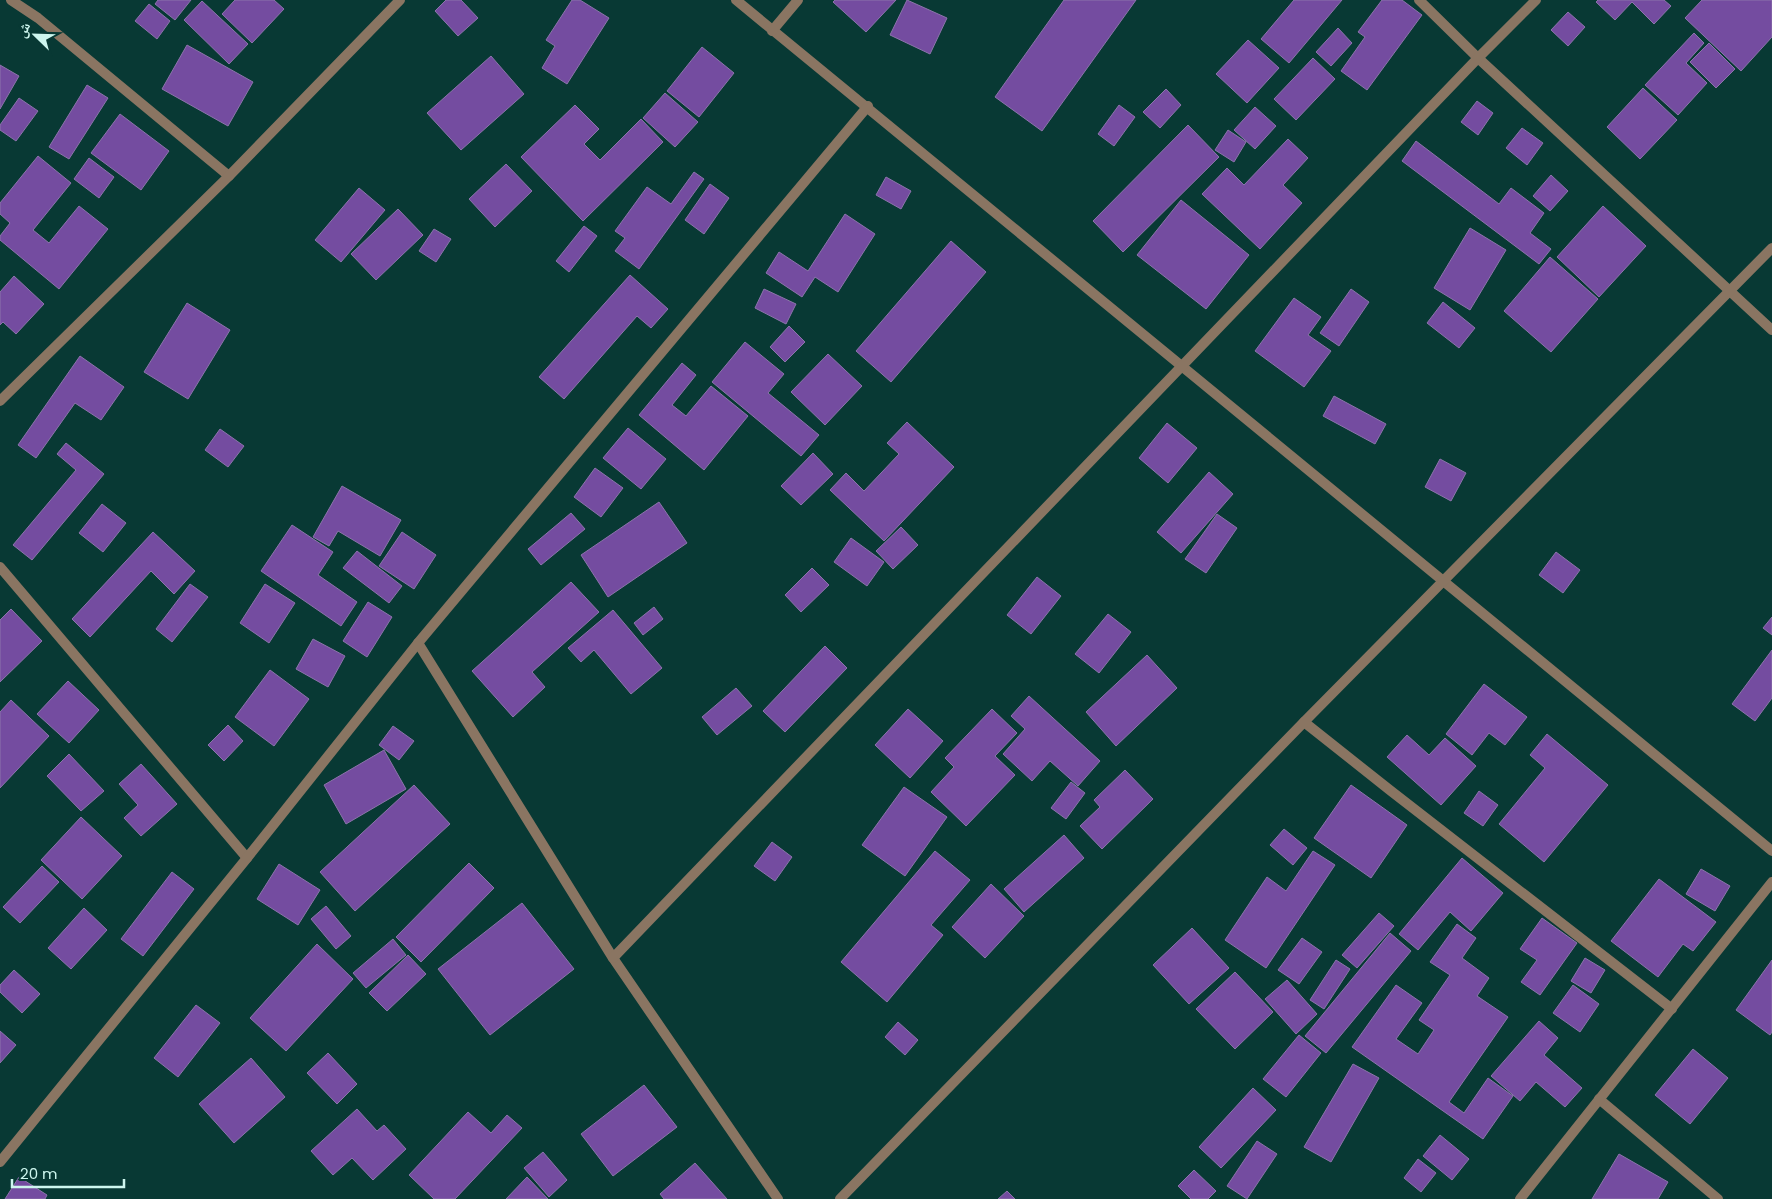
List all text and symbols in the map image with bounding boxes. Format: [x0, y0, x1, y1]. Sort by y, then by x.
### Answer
north arrow [10, 10, 60, 60]
text: ش [11, 19, 35, 41]
scale bar [12, 1156, 125, 1188]
text: 20 m [20, 1163, 58, 1184]

